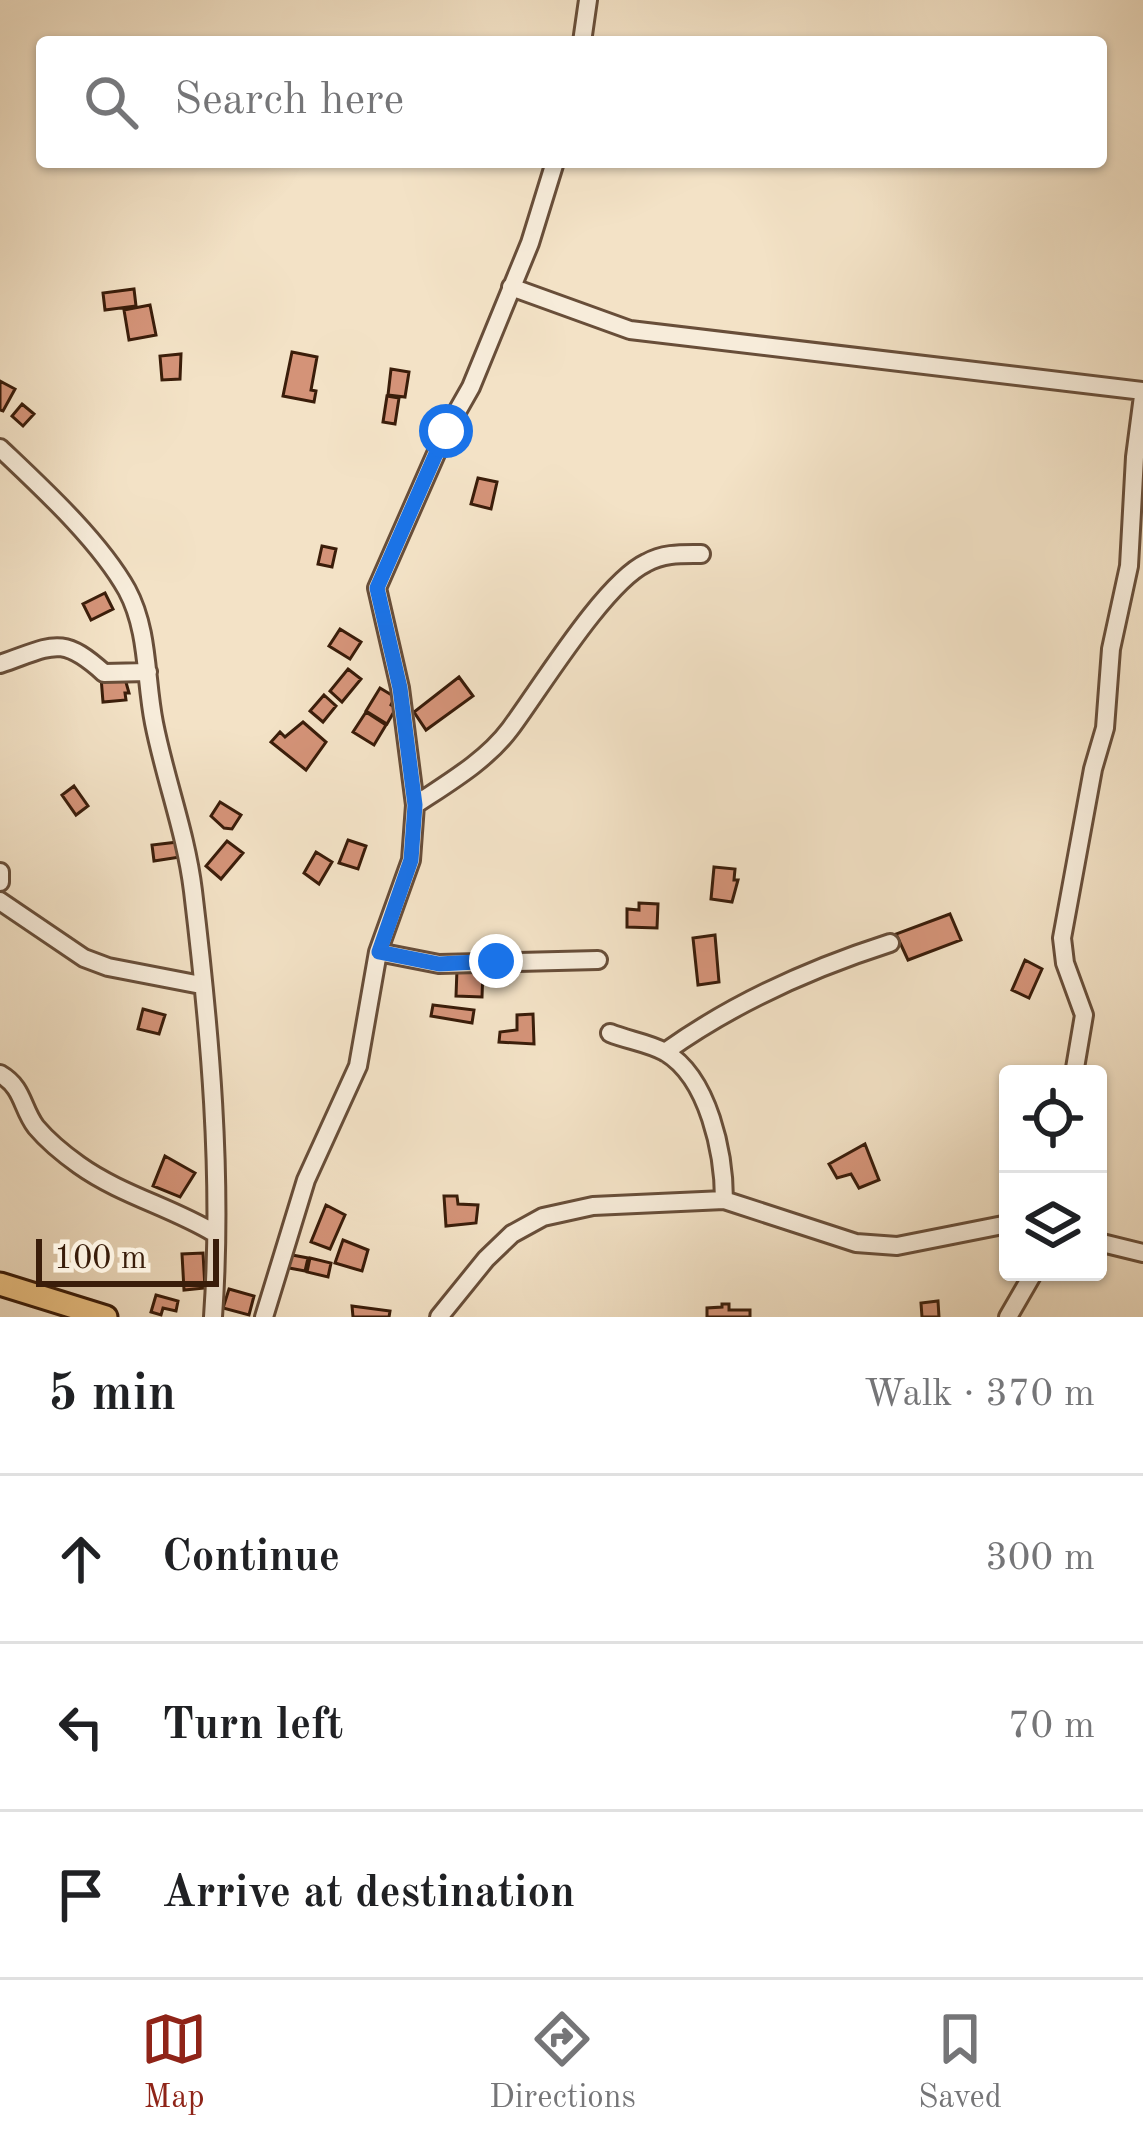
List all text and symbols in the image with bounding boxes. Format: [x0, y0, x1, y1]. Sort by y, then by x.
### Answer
search box [36, 36, 1107, 168]
icon: search [78, 69, 144, 135]
text: Search here [174, 79, 404, 124]
route start [419, 404, 473, 458]
route end [469, 934, 523, 988]
map controls [999, 1065, 1107, 1281]
button: locate [999, 1065, 1107, 1173]
button: layers [999, 1173, 1107, 1281]
scale bar [36, 1233, 219, 1286]
text: 100 m [54, 1243, 147, 1276]
text: 5 min [48, 1370, 176, 1421]
text: Walk · 370 m [864, 1375, 1095, 1414]
icon: ahead [48, 1526, 114, 1592]
text: Continue [162, 1536, 340, 1581]
text: 300 m [985, 1539, 1095, 1578]
icon: left [48, 1694, 114, 1760]
text: Turn left [162, 1704, 343, 1749]
text: 70 m [1008, 1707, 1095, 1746]
icon: arrive [48, 1862, 114, 1928]
text: Arrive at destination [162, 1872, 575, 1917]
tab: Map [141, 2006, 207, 2119]
tab: Directions [489, 2006, 636, 2119]
tab: Saved [918, 2006, 1002, 2119]

